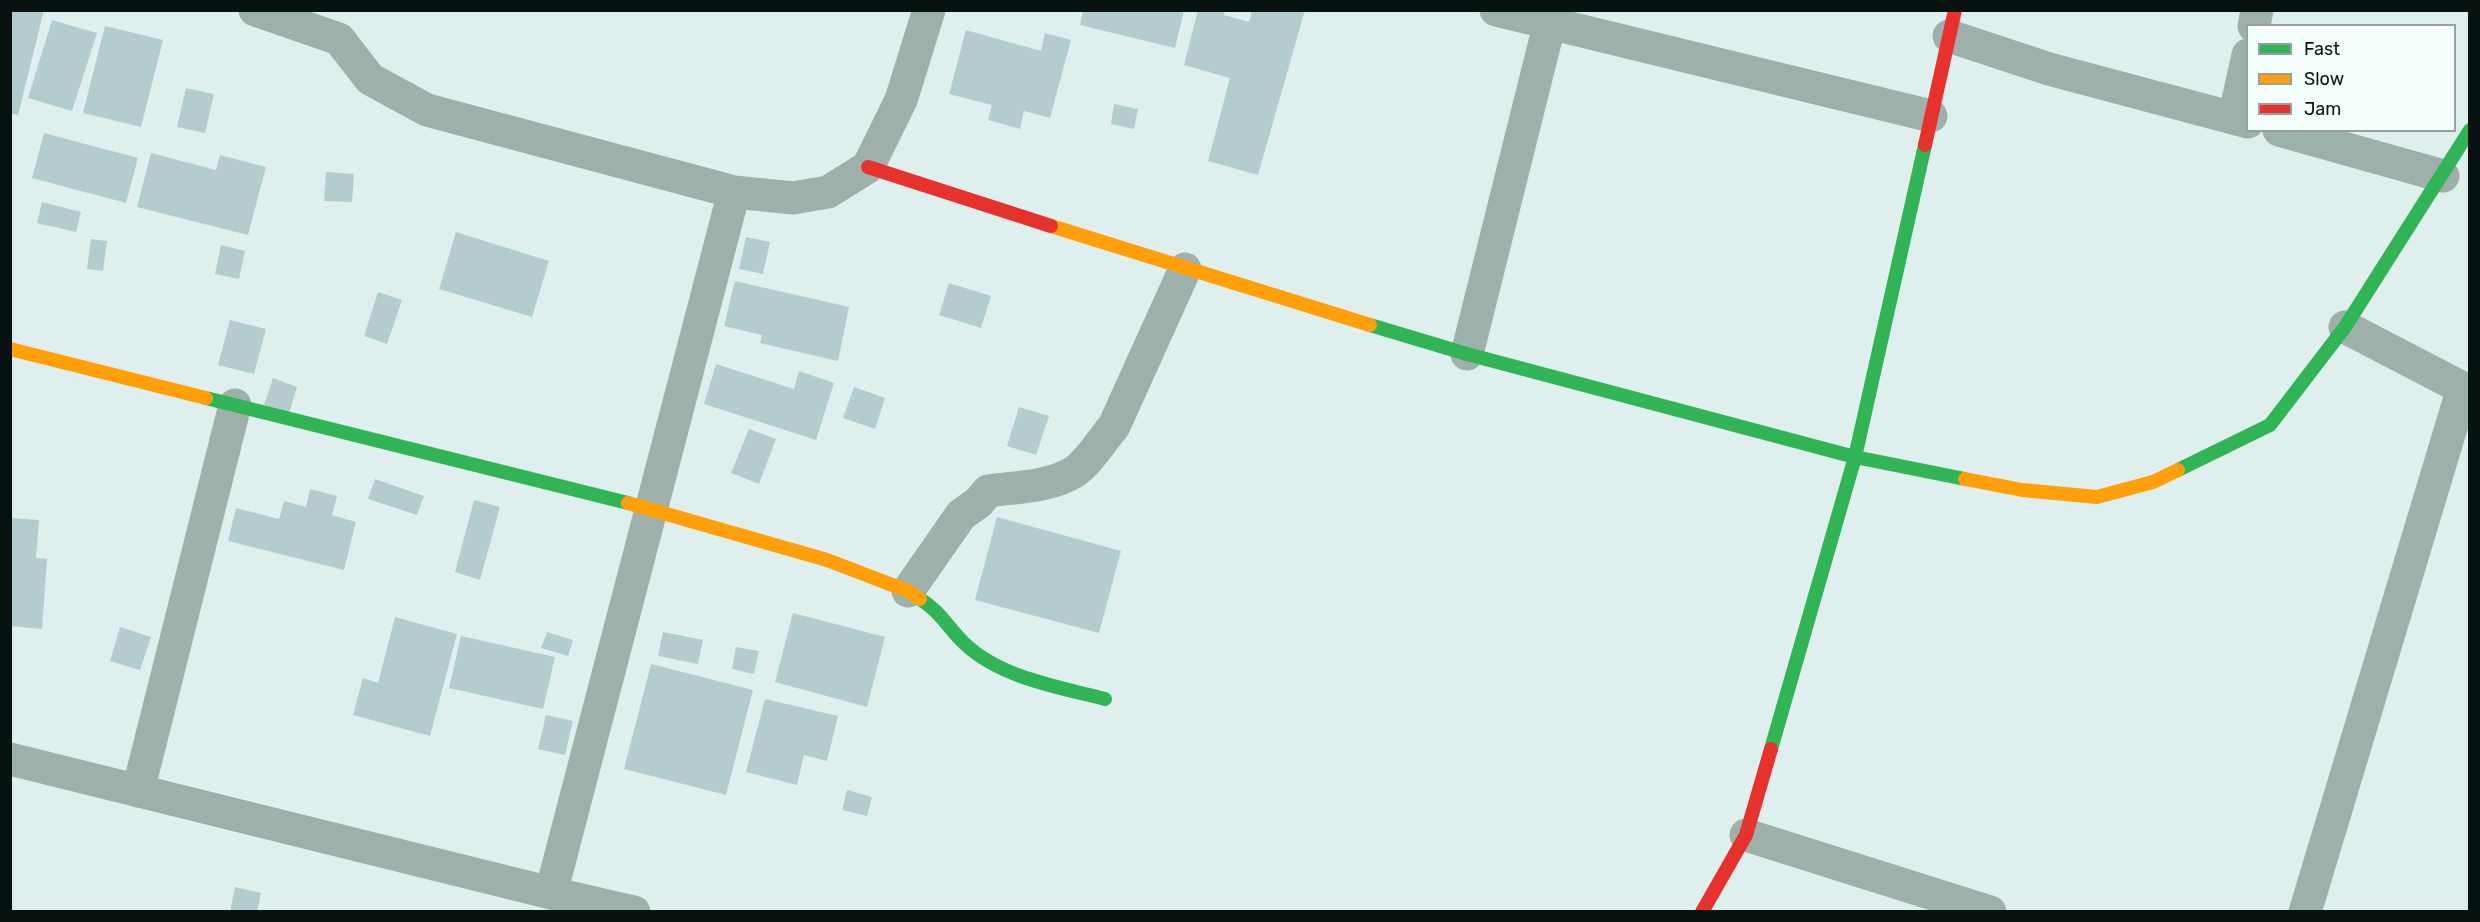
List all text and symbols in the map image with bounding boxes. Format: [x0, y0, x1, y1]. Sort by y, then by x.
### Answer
legend [2246, 24, 2456, 132]
text: Fast [2304, 38, 2340, 60]
text: Slow [2304, 68, 2344, 90]
text: Jam [2304, 98, 2341, 120]

